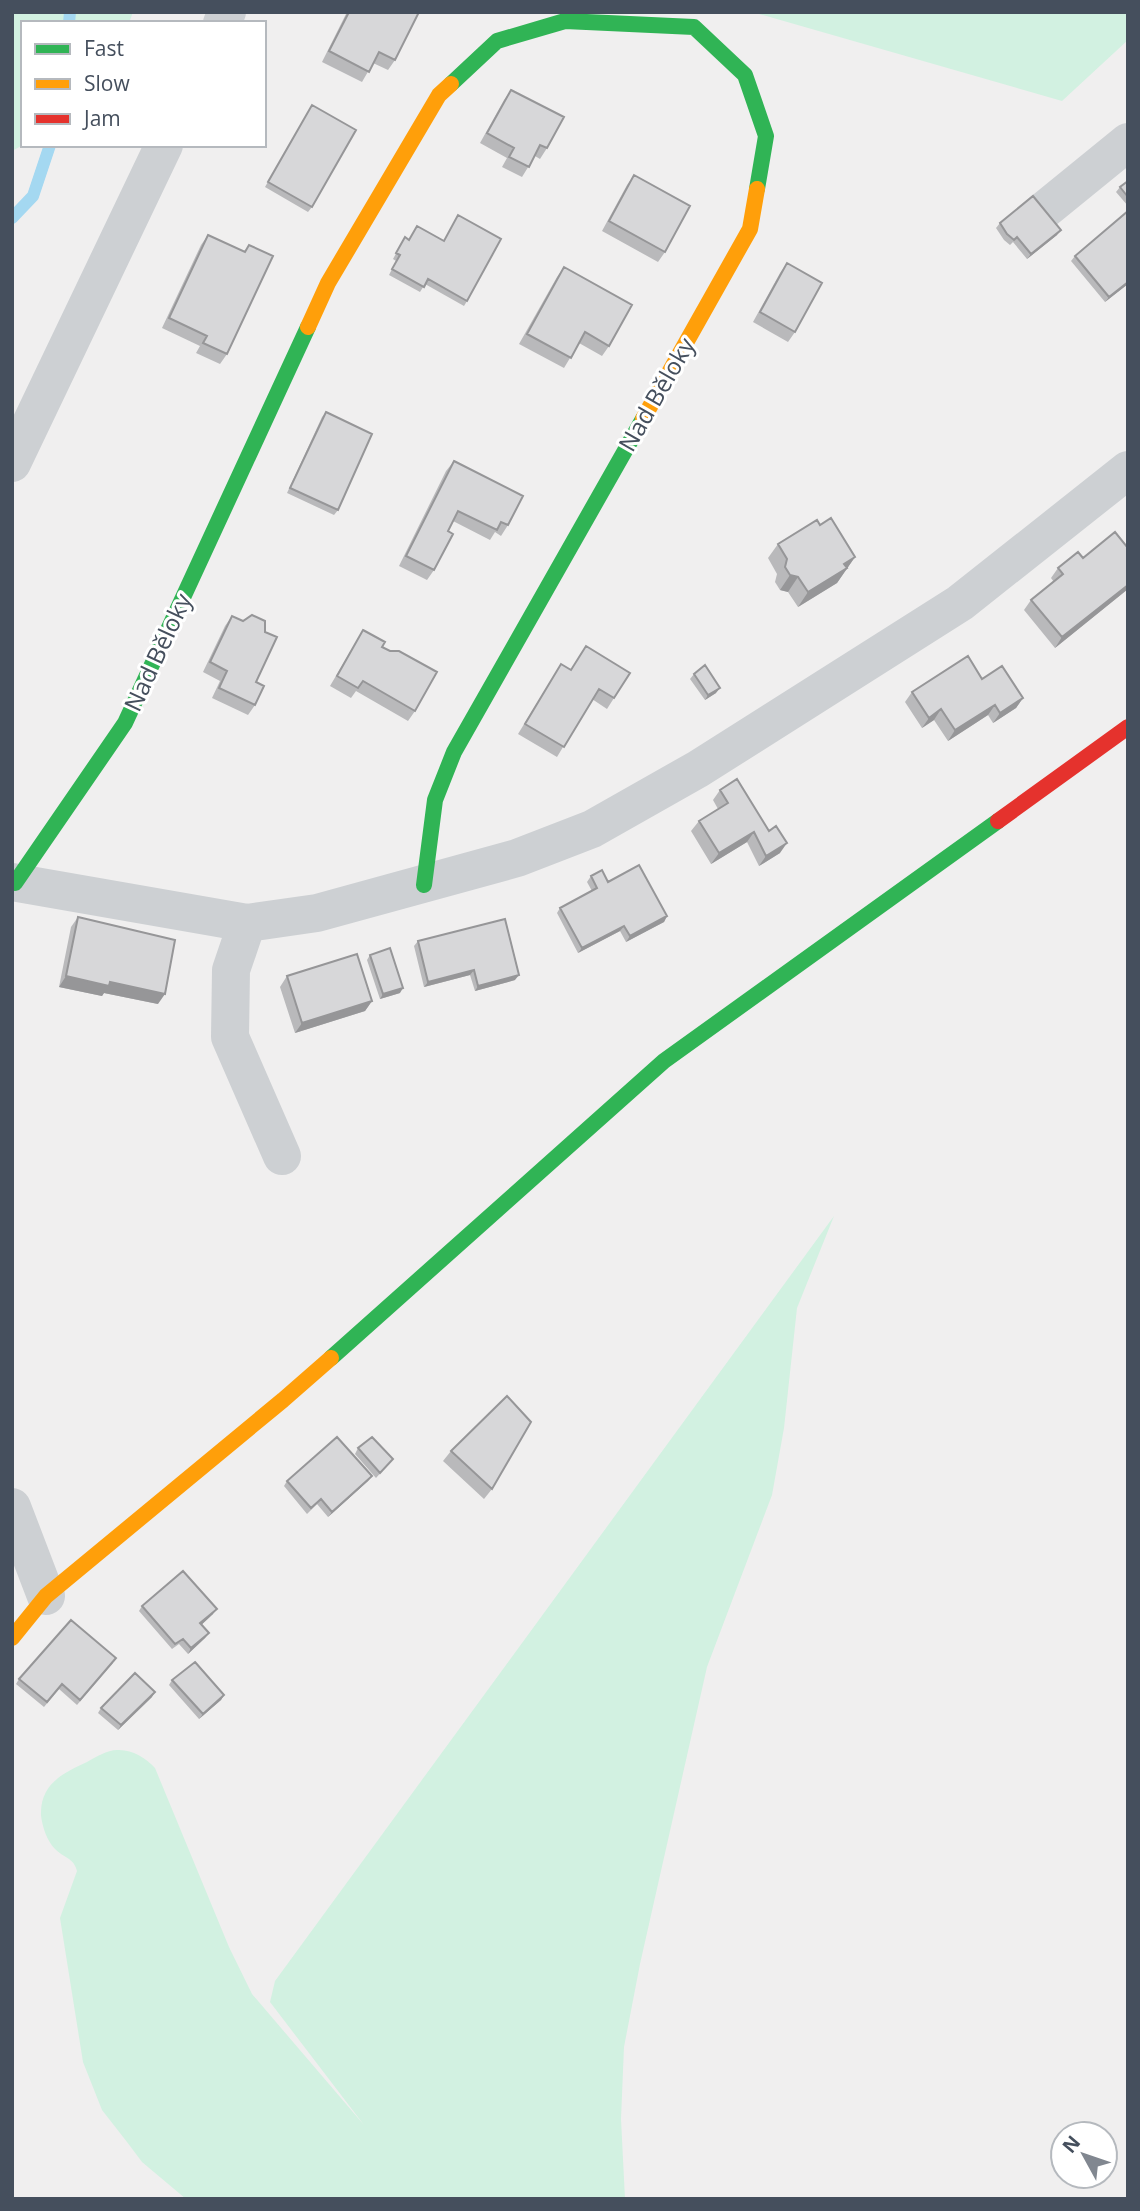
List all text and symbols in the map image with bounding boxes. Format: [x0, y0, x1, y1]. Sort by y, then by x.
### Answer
legend [21, 21, 266, 147]
text: Fast [84, 34, 124, 62]
text: Slow [84, 69, 130, 97]
text: Jam [82, 104, 121, 132]
street label: Nad Běloky [610, 330, 702, 457]
street label: Nad Běloky [115, 587, 199, 716]
north arrow [1049, 2120, 1119, 2190]
text: N [1056, 2130, 1086, 2158]

